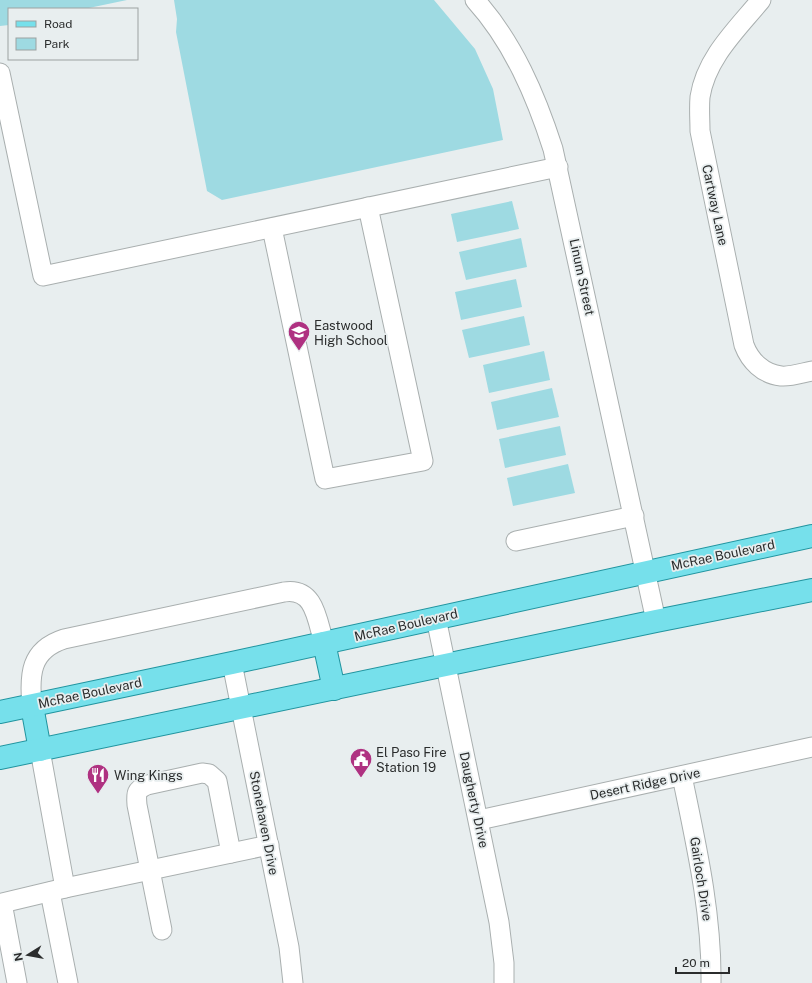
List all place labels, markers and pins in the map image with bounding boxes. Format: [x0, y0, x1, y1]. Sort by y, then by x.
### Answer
place label: Eastwood High School [314, 318, 388, 348]
school or university icon: Eastwood High School [286, 319, 312, 352]
place label: El Paso Fire Station 19 [376, 745, 447, 775]
public building icon: El Paso Fire Station 19 [348, 746, 374, 779]
restaurant icon: Wing Kings [85, 762, 111, 795]
place label: Wing Kings [114, 768, 183, 783]

